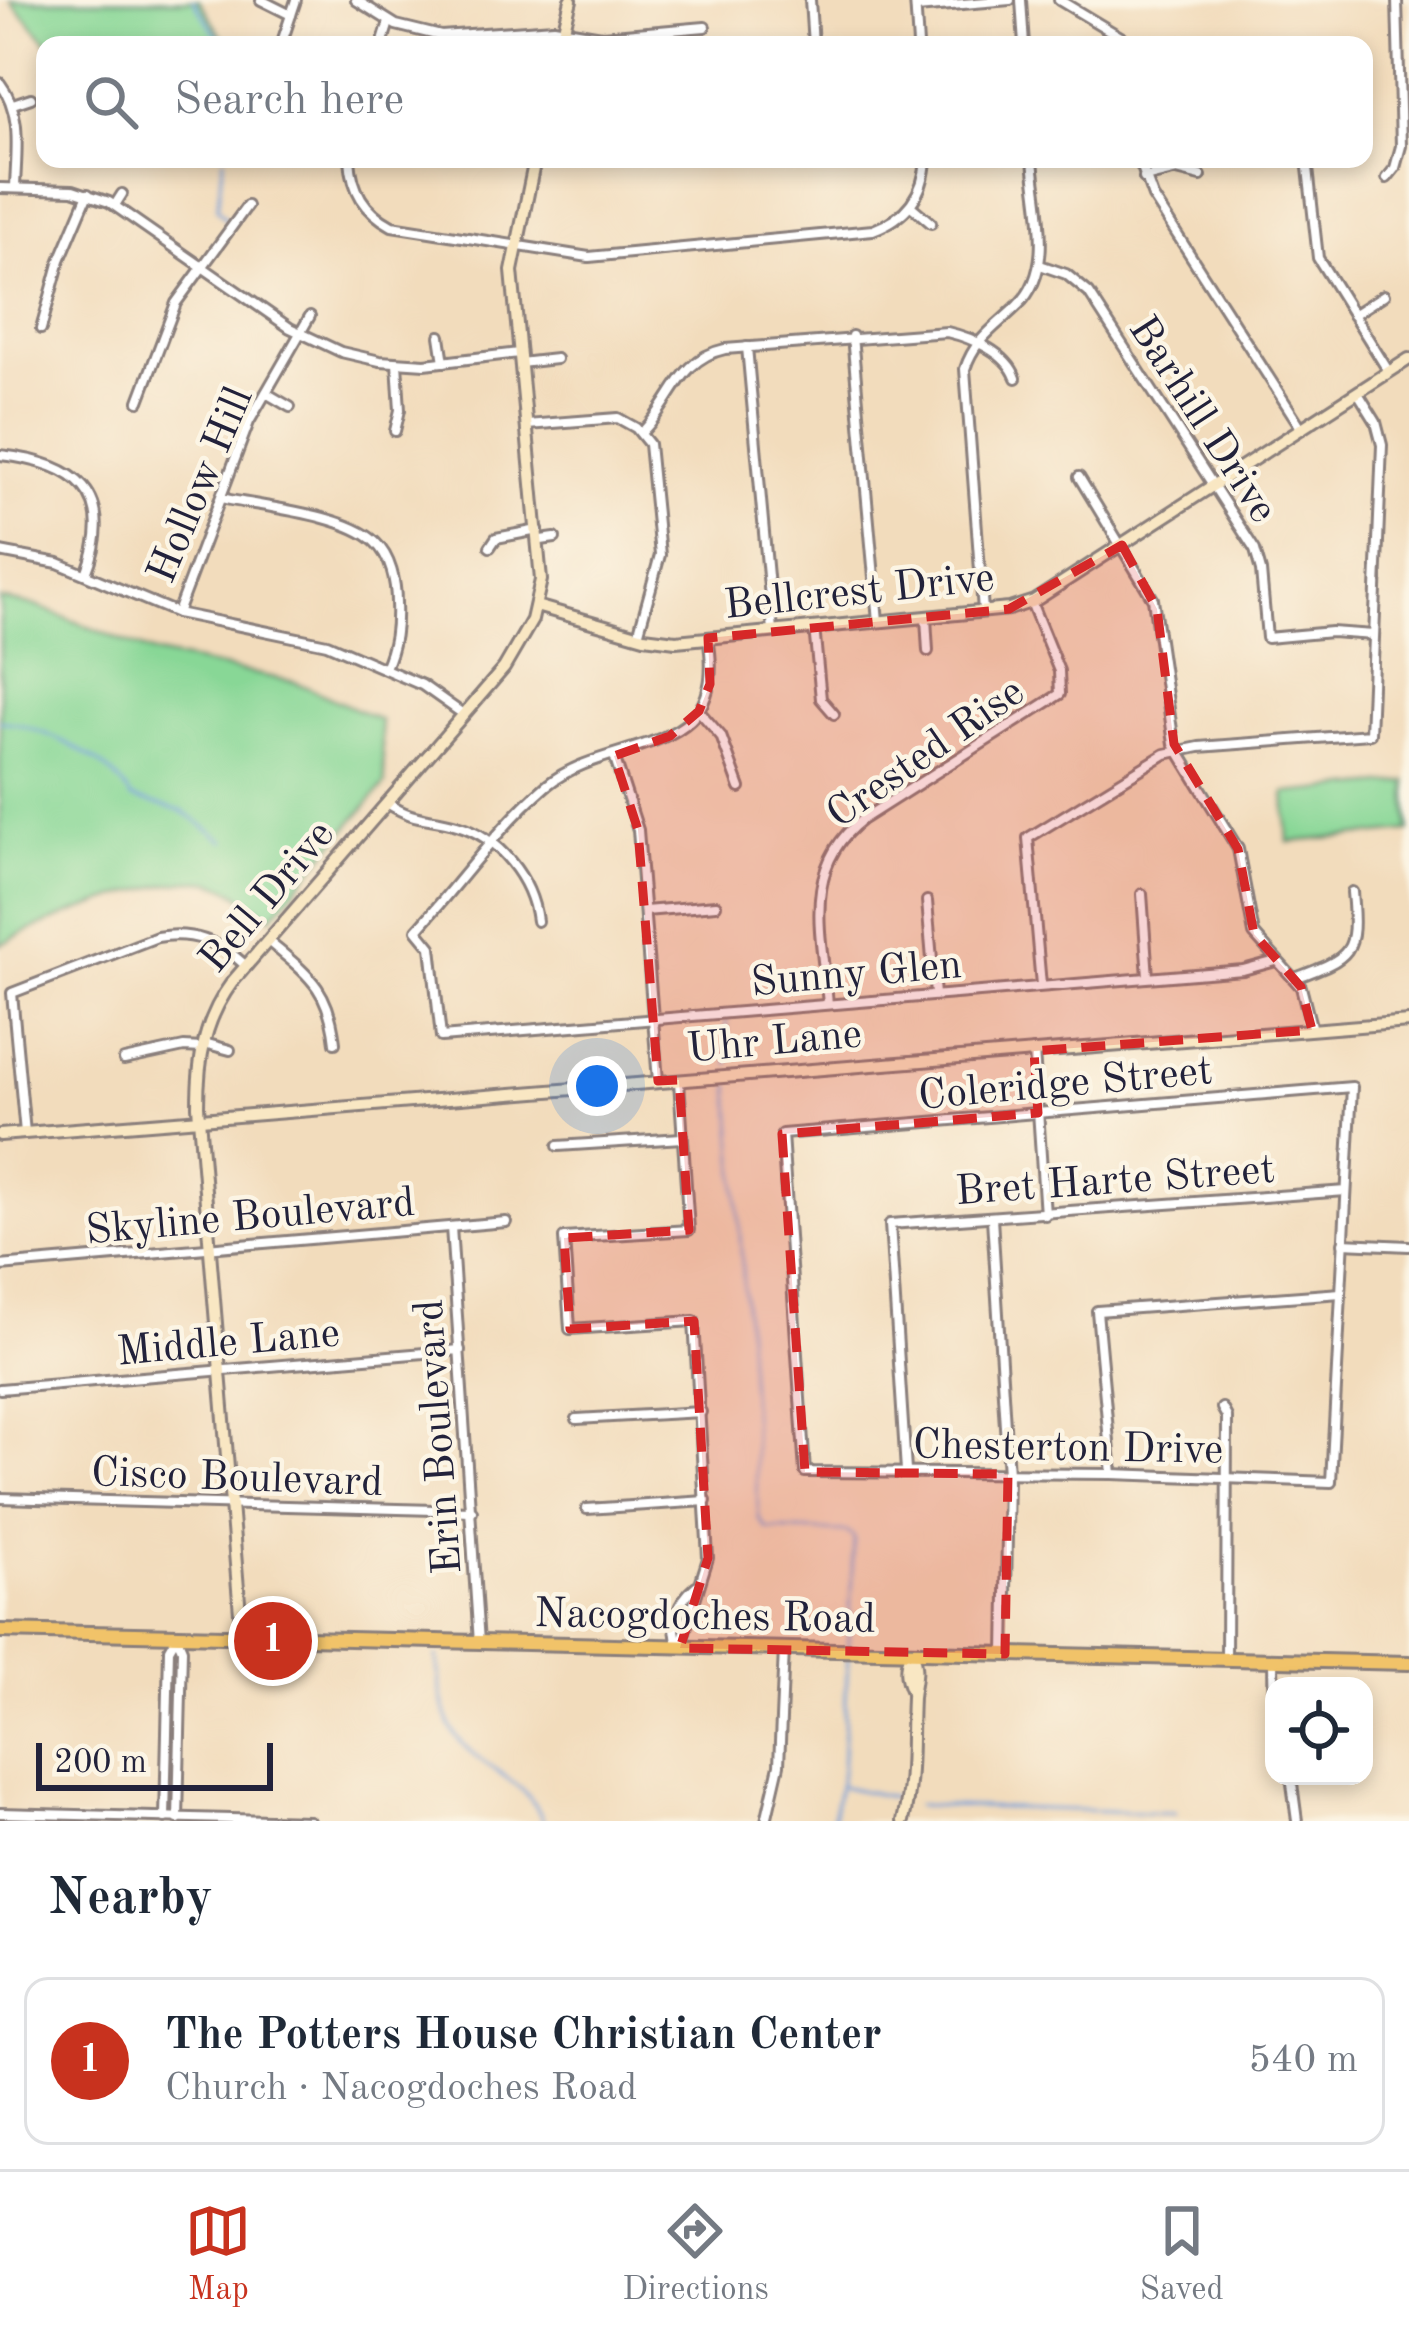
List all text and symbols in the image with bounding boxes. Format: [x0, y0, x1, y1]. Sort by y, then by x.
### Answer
search box [36, 36, 1373, 168]
icon: search [78, 69, 144, 135]
text: Search here [174, 79, 404, 124]
street label: Barhill Drive [1120, 310, 1284, 531]
street label: Hollow Hill [142, 382, 262, 590]
street label: Bellcrest Drive [722, 558, 997, 628]
street label: Crested Rise [820, 671, 1032, 837]
street label: Bell Drive [193, 814, 343, 981]
street label: Sunny Glen [749, 945, 963, 1005]
street label: Uhr Lane [685, 1014, 864, 1072]
street label: Coleridge Street [916, 1051, 1214, 1119]
your location [567, 1056, 627, 1116]
street label: Bret Harte Street [954, 1150, 1276, 1214]
street label: Skyline Boulevard [84, 1183, 417, 1253]
street label: Erin Boulevard [409, 1298, 471, 1576]
street label: Middle Lane [115, 1313, 342, 1375]
street label: Chesterton Drive [912, 1425, 1224, 1473]
street label: Cisco Boulevard [90, 1453, 384, 1505]
street label: Nacogdoches Road [534, 1594, 876, 1642]
pin: 1 [234, 1596, 312, 1686]
map controls [1265, 1677, 1373, 1785]
button: locate [1265, 1677, 1373, 1785]
scale bar [36, 1737, 273, 1790]
text: 200 m [54, 1747, 147, 1780]
text: Nearby [48, 1874, 213, 1925]
text: The Potters House Christian Center [165, 2014, 882, 2059]
text: 1 [79, 2041, 101, 2080]
text: 540 m [1248, 2041, 1358, 2080]
text: Church · Nacogdoches Road [165, 2069, 637, 2108]
tab: Map [185, 2198, 251, 2311]
tab: Directions [622, 2198, 769, 2311]
tab: Saved [1140, 2198, 1224, 2311]

